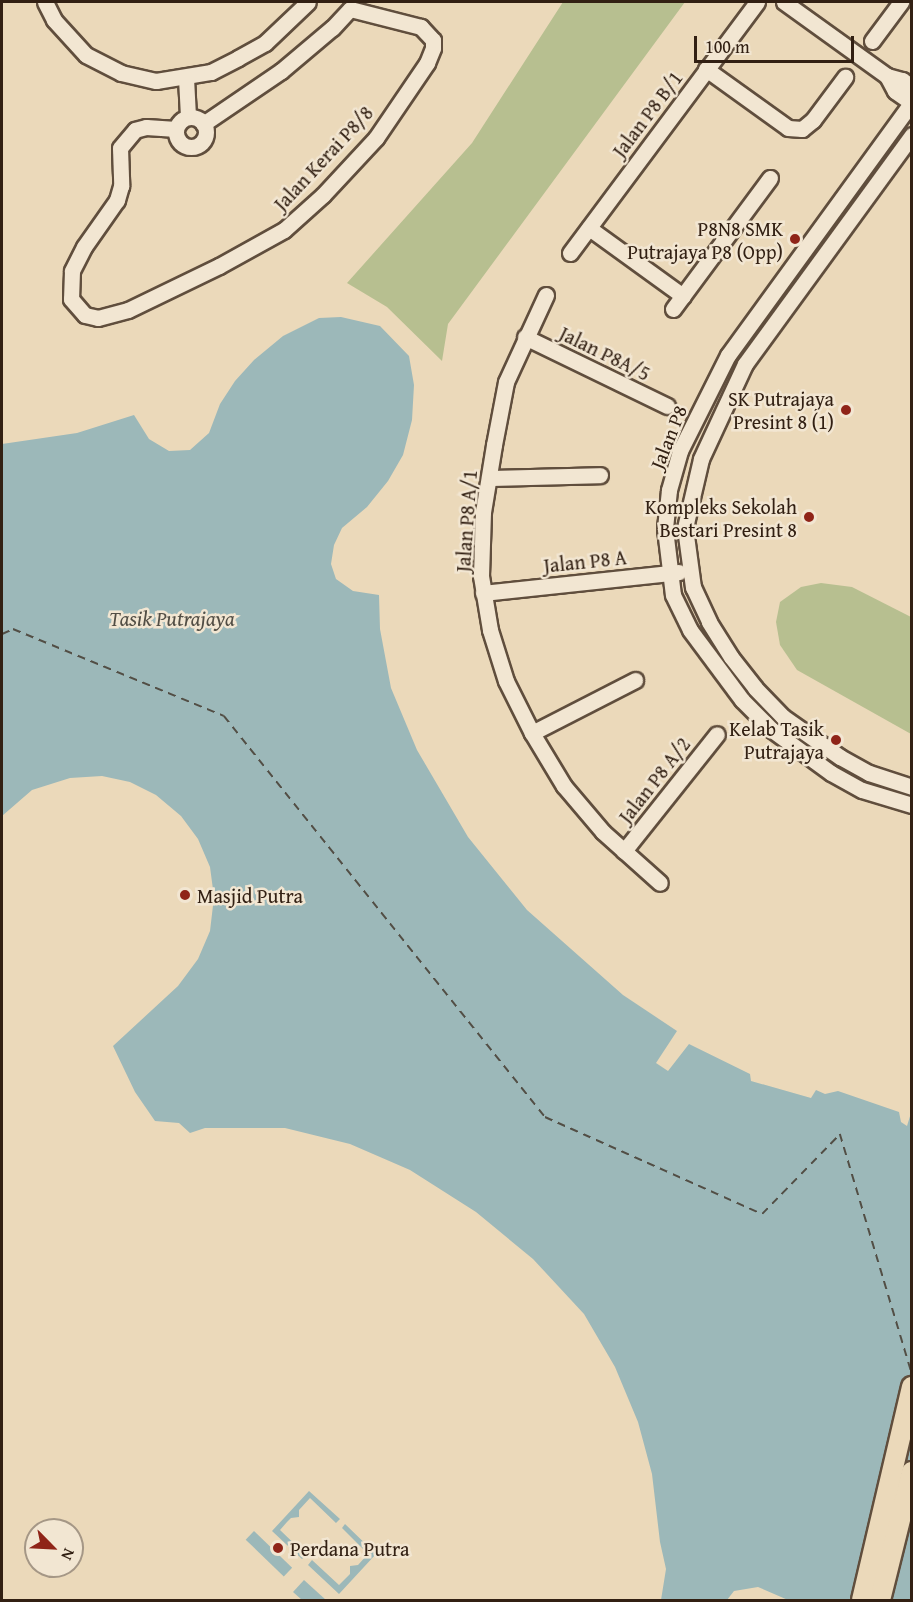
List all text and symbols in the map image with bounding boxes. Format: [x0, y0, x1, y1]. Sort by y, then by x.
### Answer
scale bar [697, 24, 858, 62]
text: 100 m [705, 33, 750, 60]
street label: Jalan P8 B/1 [607, 66, 687, 162]
street label: Jalan Kerai P8/8 [268, 101, 378, 215]
place label: P8N8 SMK Putrajaya P8 (Opp) [627, 216, 783, 263]
marker: P8N8 SMK Putrajaya P8 (Opp) [788, 232, 802, 246]
street label: Jalan P8A/5 [556, 321, 654, 385]
place label: SK Putrajaya Presint 8 (1) [728, 386, 834, 433]
street label: Jalan P8 [644, 402, 692, 472]
marker: SK Putrajaya Presint 8 (1) [839, 403, 853, 417]
street label: Jalan P8 A/1 [450, 469, 482, 573]
place label: Kompleks Sekolah Bestari Presint 8 [645, 494, 797, 541]
marker: Kompleks Sekolah Bestari Presint 8 [802, 510, 816, 524]
street label: Jalan P8 A [542, 545, 628, 577]
water label: Tasik Putrajaya [109, 606, 235, 632]
place label: Kelab Tasik Putrajaya [729, 716, 824, 763]
street label: Jalan P8 A/2 [613, 732, 695, 828]
marker: Kelab Tasik Putrajaya [829, 733, 843, 747]
place label: Masjid Putra [197, 883, 303, 907]
marker: Masjid Putra [178, 888, 192, 902]
north arrow [24, 1518, 84, 1578]
place label: Perdana Putra [290, 1536, 410, 1560]
marker: Perdana Putra [271, 1541, 285, 1555]
text: N [55, 1545, 82, 1564]

